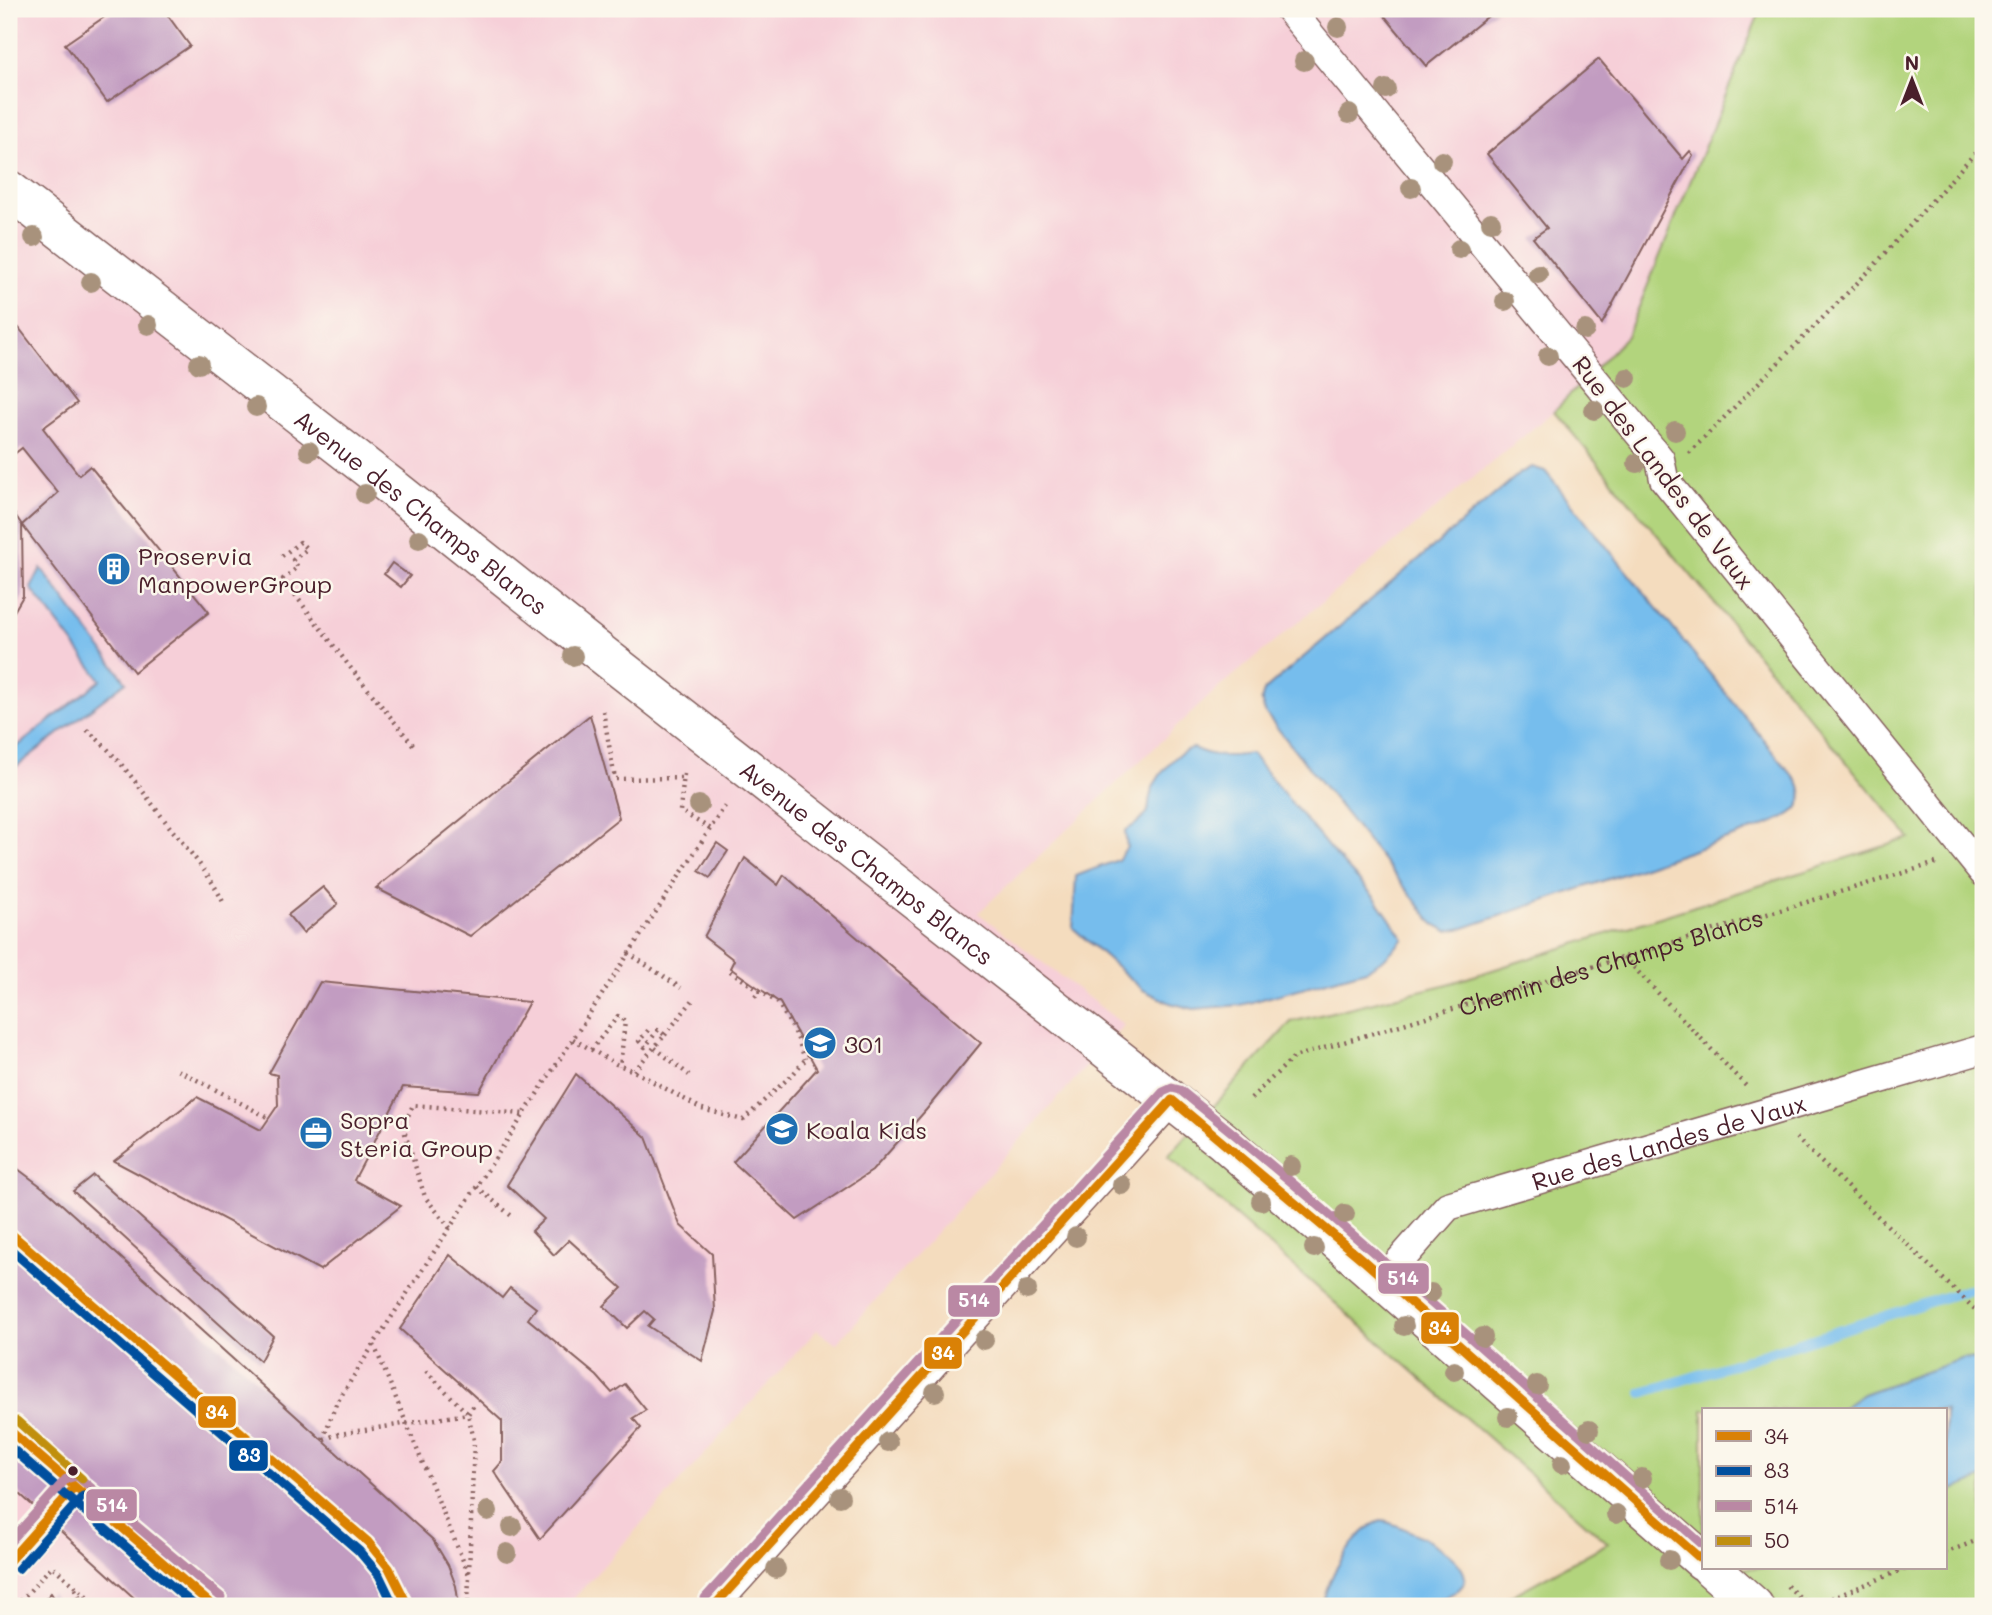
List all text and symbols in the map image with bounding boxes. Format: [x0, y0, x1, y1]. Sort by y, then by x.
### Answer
north arrow [1876, 46, 1946, 116]
text: N [1905, 50, 1919, 75]
street label: Rue des Landes de Vaux [1566, 349, 1762, 595]
street label: Avenue des Champs Blancs [289, 402, 554, 621]
place label: Proservia ManpowerGroup [138, 540, 332, 599]
building icon: Proservia ManpowerGroup [95, 550, 133, 588]
street label: Avenue des Champs Blancs [734, 753, 1000, 971]
street label: Chemin des Champs Blancs [1455, 901, 1766, 1022]
school or university icon: 301 [801, 1024, 839, 1062]
place label: 301 [844, 1028, 884, 1059]
street label: Rue des Landes de Vaux [1528, 1086, 1809, 1196]
place label: Sopra Steria Group [340, 1104, 493, 1163]
school or university icon: Koala Kids [763, 1110, 801, 1148]
office icon: Sopra Steria Group [297, 1114, 335, 1152]
place label: Koala Kids [806, 1114, 927, 1145]
line badge: 514 [1377, 1262, 1430, 1295]
text: 514 [1387, 1265, 1419, 1290]
line badge: 514 [947, 1284, 1001, 1318]
text: 514 [958, 1287, 990, 1312]
line badge: 34 [1420, 1311, 1460, 1345]
text: 34 [1428, 1315, 1452, 1340]
line badge: 34 [923, 1336, 963, 1370]
text: 34 [931, 1340, 955, 1365]
line badge: 34 [197, 1395, 237, 1429]
text: 34 [205, 1399, 229, 1424]
legend [1702, 1408, 1946, 1570]
text: 34 [1764, 1422, 1789, 1449]
line badge: 83 [228, 1439, 269, 1472]
text: 83 [237, 1442, 261, 1467]
text: 83 [1764, 1456, 1789, 1483]
unlabelled marker [66, 1464, 80, 1478]
line badge: 514 [85, 1488, 138, 1522]
text: 514 [96, 1492, 128, 1517]
text: 514 [1764, 1492, 1799, 1519]
text: 50 [1764, 1526, 1789, 1553]

